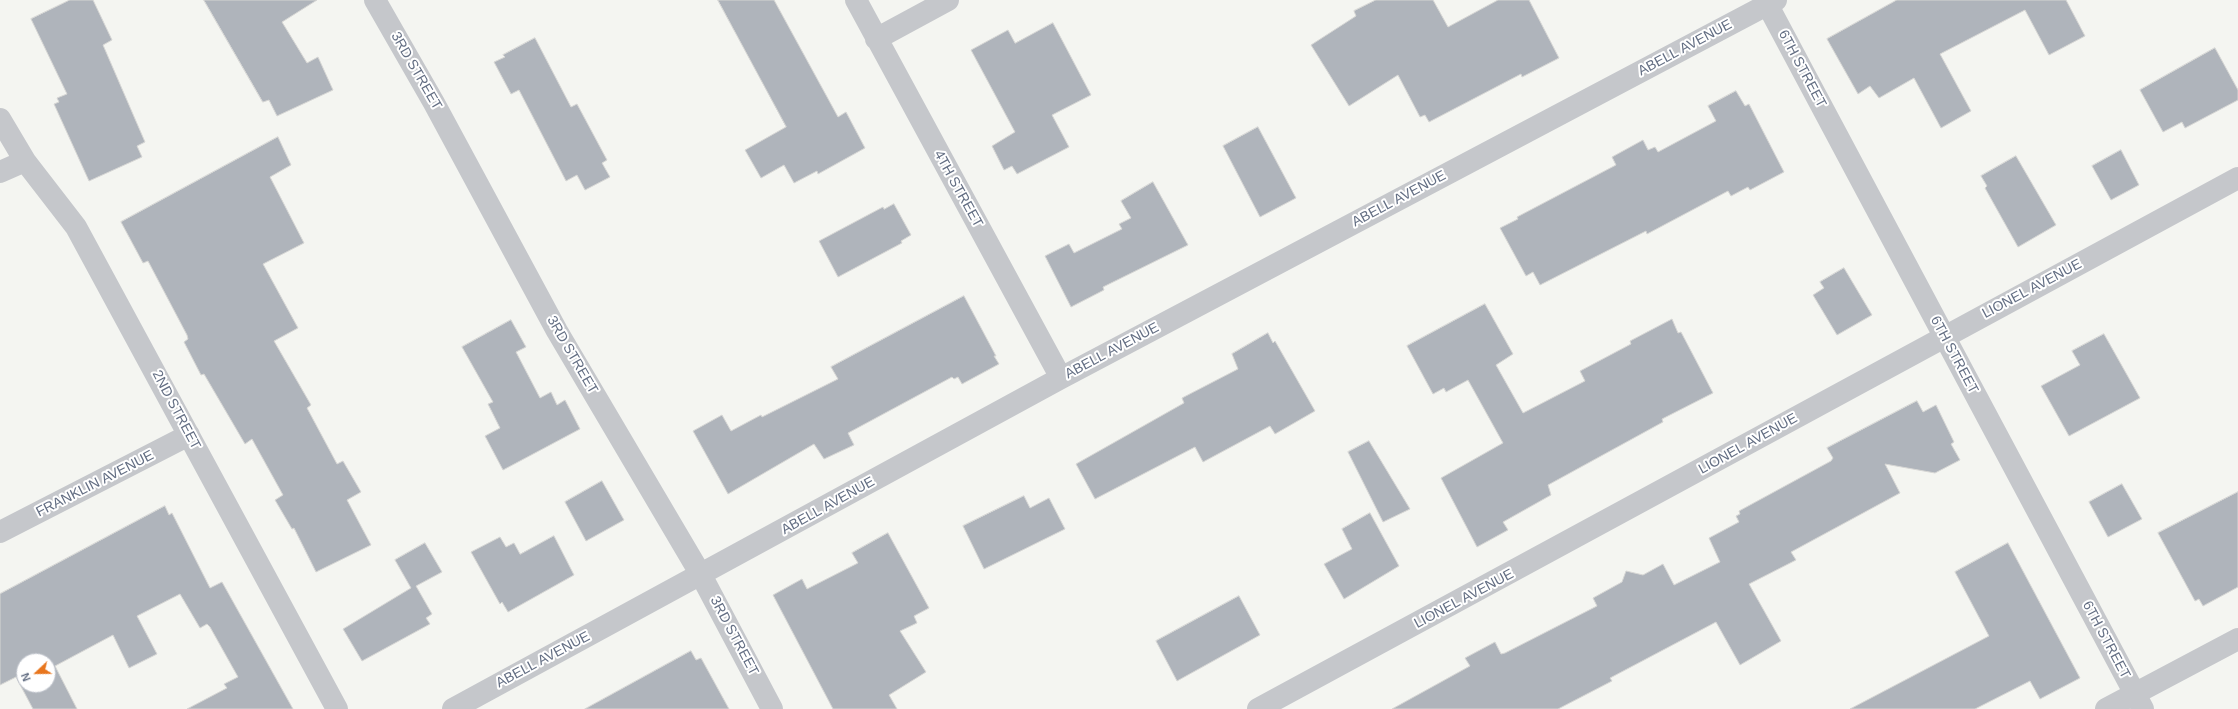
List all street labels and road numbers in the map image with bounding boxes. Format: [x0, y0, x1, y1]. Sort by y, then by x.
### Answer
street label: ABELL AVENUE [1635, 16, 1735, 80]
street label: 6TH STREET [1774, 27, 1830, 111]
street label: 3RD STREET [387, 29, 445, 113]
street label: 4TH STREET [930, 148, 986, 230]
street label: ABELL AVENUE [1349, 167, 1449, 231]
street label: LIONEL AVENUE [1979, 256, 2085, 322]
street label: 3RD STREET [543, 313, 601, 397]
street label: 6TH STREET [1926, 313, 1982, 397]
street label: ABELL AVENUE [1062, 319, 1162, 383]
street label: 2ND STREET [148, 368, 204, 452]
street label: LIONEL AVENUE [1696, 410, 1800, 478]
street label: FRANKLIN AVENUE [33, 447, 157, 521]
street label: ABELL AVENUE [778, 473, 878, 539]
street label: LIONEL AVENUE [1411, 566, 1517, 632]
street label: 3RD STREET [706, 594, 762, 678]
street label: 6TH STREET [2078, 598, 2134, 682]
street label: ABELL AVENUE [493, 628, 593, 692]

